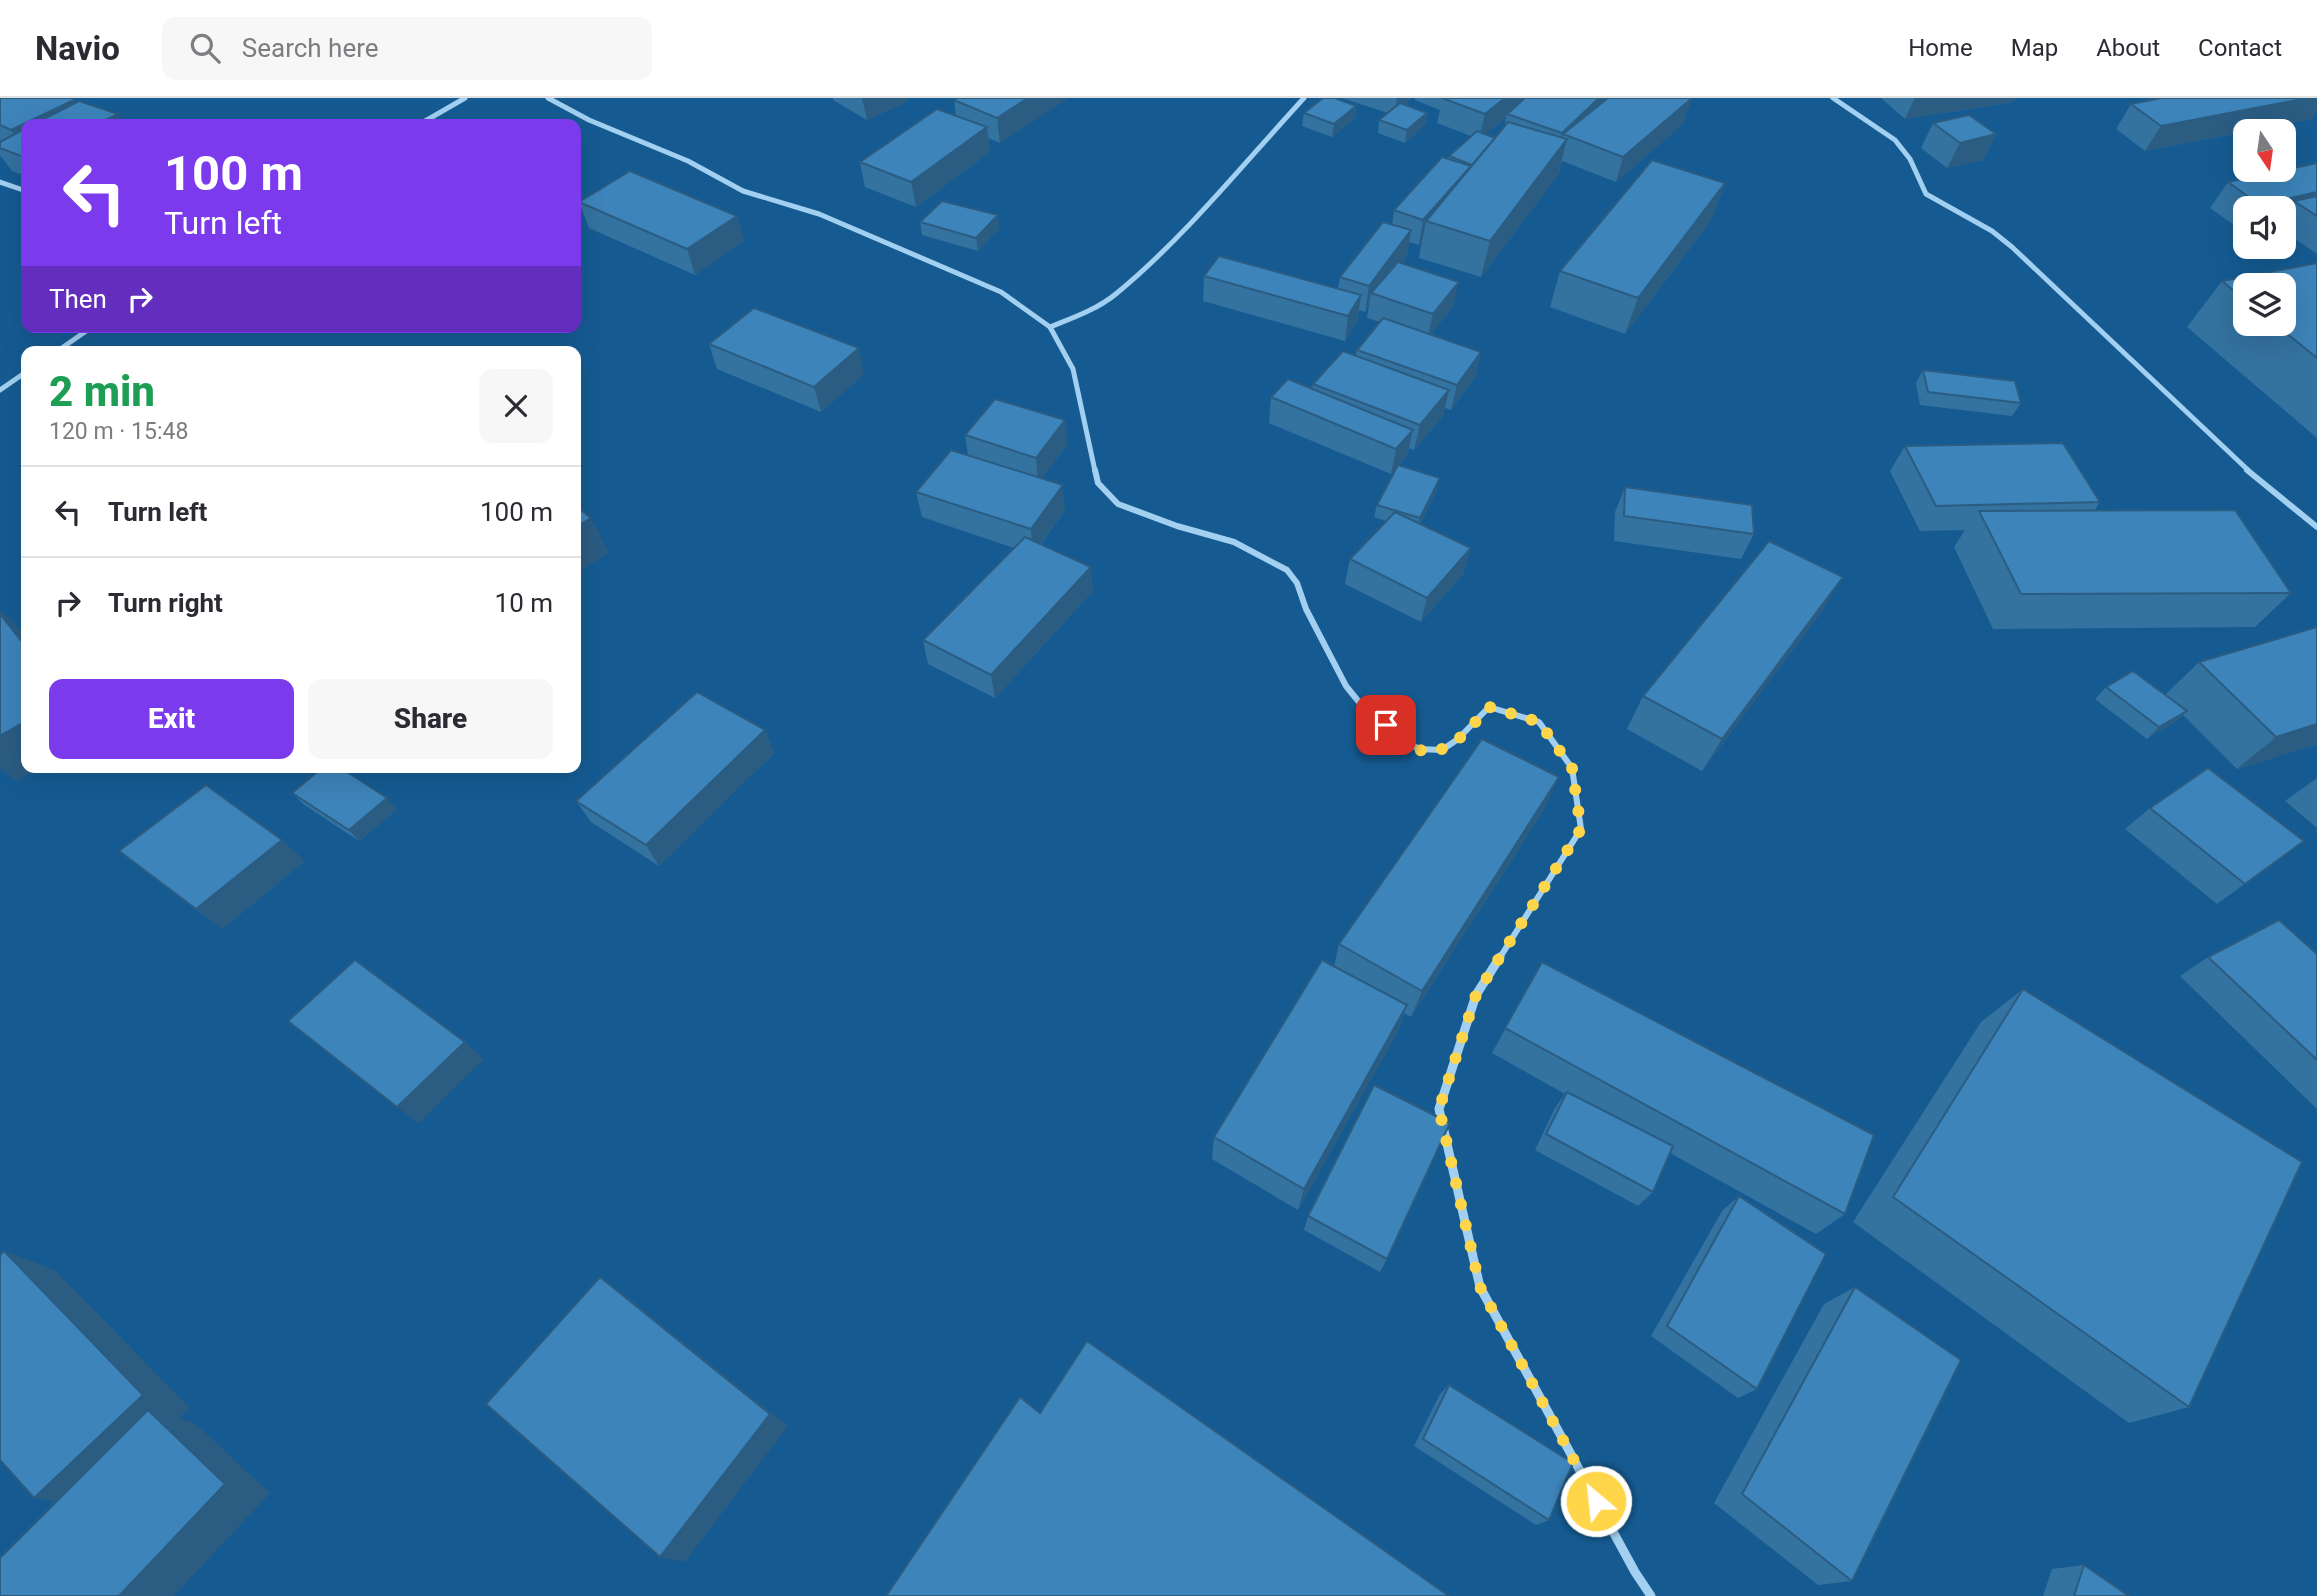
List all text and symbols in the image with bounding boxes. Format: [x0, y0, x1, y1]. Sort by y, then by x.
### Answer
search box [162, 17, 652, 80]
text: Navio [35, 29, 120, 68]
icon: search [186, 29, 224, 67]
text: Search here [242, 33, 379, 63]
text: Home [1908, 34, 1973, 62]
text: Map [2011, 34, 2058, 62]
text: About [2096, 34, 2160, 62]
text: Contact [2198, 34, 2282, 62]
north arrow [2233, 119, 2296, 182]
map controls [2233, 119, 2296, 336]
text: 100 m [164, 145, 303, 202]
icon: left [49, 147, 140, 238]
button: sound [2233, 196, 2296, 259]
text: Turn left [164, 204, 282, 242]
button: layers [2233, 273, 2296, 336]
icon: right [121, 280, 159, 318]
text: Then [49, 284, 107, 314]
text: 2 min [49, 367, 155, 416]
button: close [479, 369, 553, 443]
text: 120 m · 15:48 [49, 418, 188, 445]
icon: left [49, 493, 87, 531]
text: Turn left [108, 497, 207, 527]
text: 100 m [480, 497, 553, 527]
icon: right [49, 584, 87, 622]
text: Turn right [108, 588, 223, 618]
text: 10 m [495, 588, 553, 618]
button: Exit [49, 679, 294, 759]
button: Share [308, 679, 553, 759]
pin [1356, 695, 1416, 755]
icon: arrive [1367, 706, 1405, 744]
position arrow [1559, 1464, 1633, 1538]

